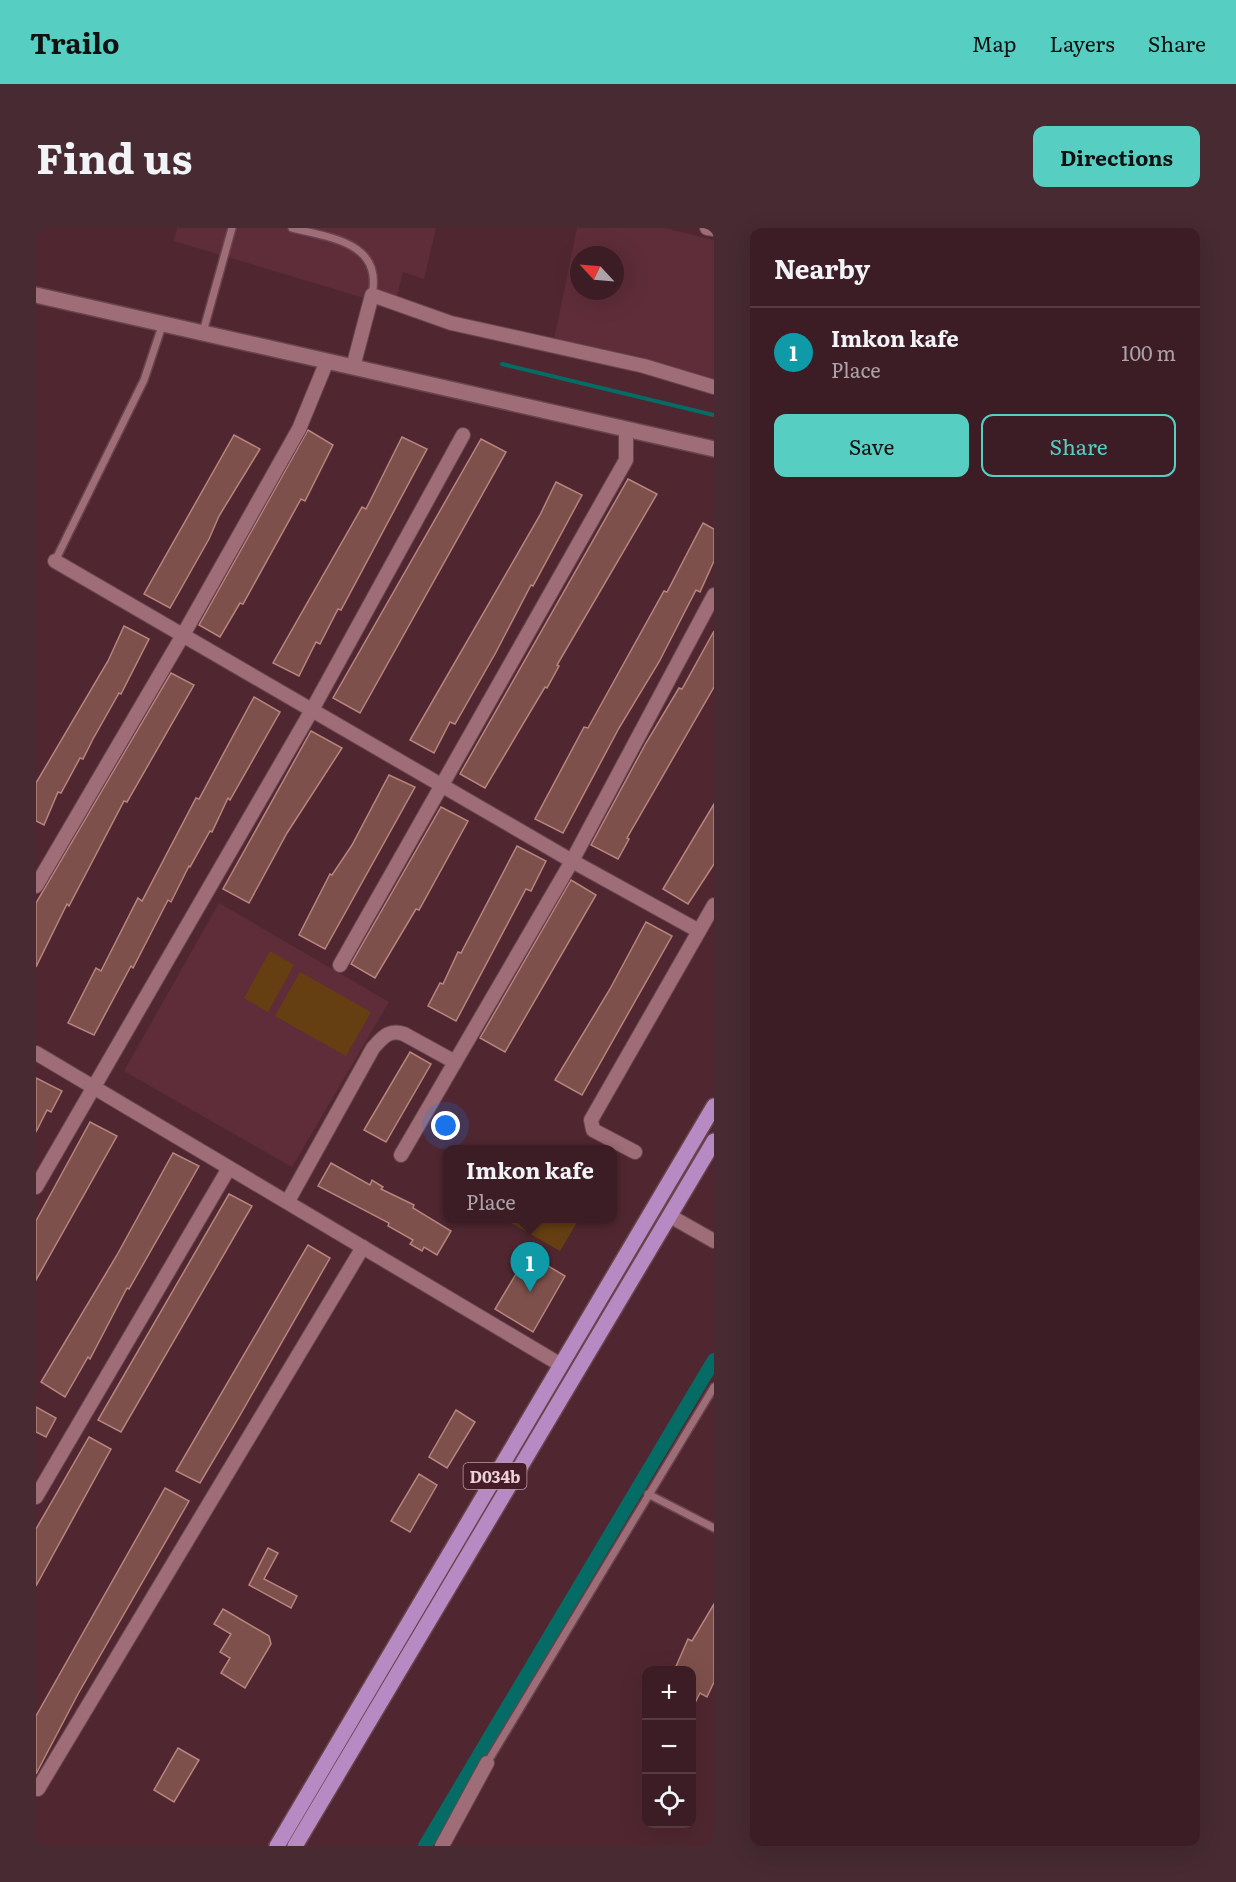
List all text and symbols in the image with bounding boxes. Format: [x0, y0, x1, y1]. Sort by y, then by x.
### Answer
text: Trailo [30, 21, 119, 63]
text: Map [972, 27, 1017, 58]
text: Layers [1050, 27, 1115, 58]
text: Share [1148, 27, 1206, 58]
text: Find us [36, 125, 193, 187]
button: Directions [1033, 126, 1200, 187]
north arrow [570, 246, 624, 300]
text: Nearby [774, 248, 870, 287]
text: Imkon kafe [831, 321, 959, 354]
text: 1 [789, 337, 798, 367]
text: 100 m [1121, 337, 1176, 367]
text: Place [831, 354, 881, 384]
button: Save [774, 414, 969, 477]
button: Share [981, 414, 1176, 477]
your location [431, 1111, 460, 1140]
popup [443, 1145, 617, 1223]
text: Imkon kafe [466, 1153, 594, 1186]
text: Place [466, 1186, 516, 1216]
pin: 1 [510, 1242, 550, 1292]
road number: D034b [464, 1463, 526, 1489]
map controls [642, 1666, 696, 1828]
button: + [642, 1666, 696, 1720]
button: − [642, 1720, 696, 1774]
button: locate [642, 1774, 696, 1828]

